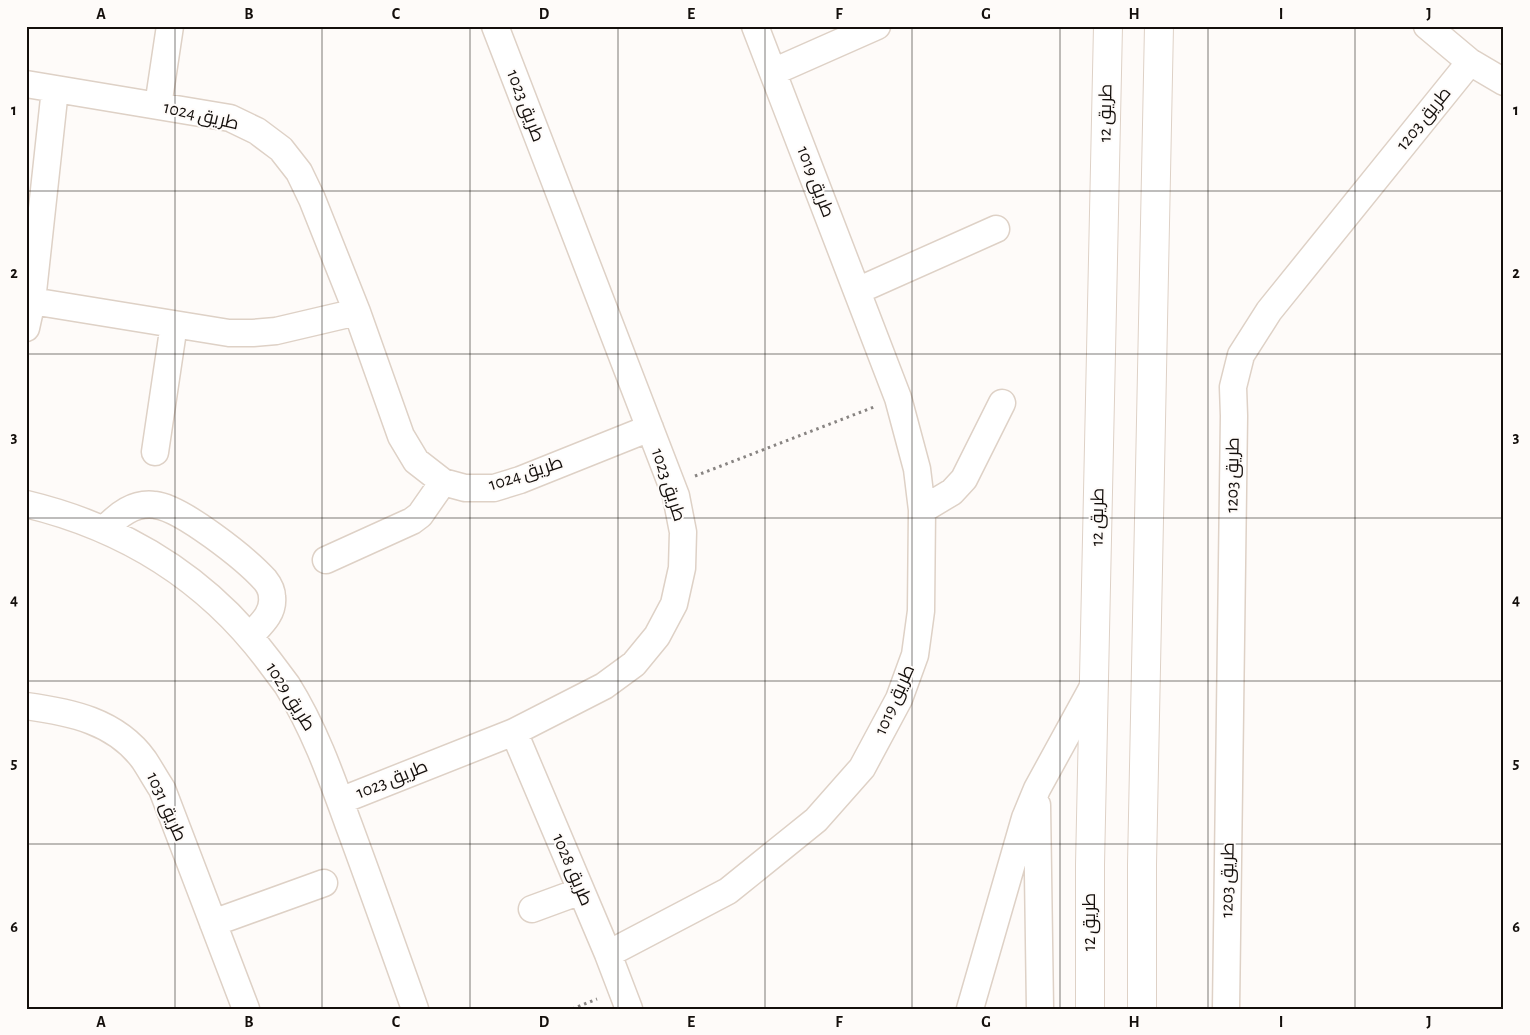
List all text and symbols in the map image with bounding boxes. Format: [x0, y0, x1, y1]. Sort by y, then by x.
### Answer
text: A [96, 6, 106, 22]
text: B [244, 6, 254, 22]
text: C [392, 6, 401, 22]
text: D [539, 6, 550, 22]
text: E [687, 6, 695, 22]
text: F [835, 6, 843, 22]
text: G [981, 6, 991, 22]
text: H [1128, 6, 1140, 22]
text: I [1279, 6, 1283, 22]
text: J [1426, 6, 1432, 22]
street label: طريق 1023 [501, 68, 547, 145]
street label: طريق 12 [1096, 84, 1118, 142]
street label: طريق 1203 [1393, 84, 1456, 155]
street label: طريق 1024 [161, 99, 240, 135]
text: 1 [11, 102, 17, 118]
text: 1 [1513, 102, 1519, 118]
street label: طريق 1019 [791, 144, 837, 221]
text: 2 [10, 265, 18, 281]
text: 2 [1512, 265, 1520, 281]
text: 3 [11, 429, 18, 445]
text: 3 [1513, 429, 1520, 445]
street label: طريق 1203 [1223, 437, 1245, 513]
street label: طريق 1023 [646, 446, 688, 524]
street label: طريق 1024 [487, 454, 566, 496]
street label: طريق 12 [1088, 488, 1110, 546]
text: 4 [10, 592, 18, 608]
text: 4 [1512, 592, 1520, 608]
street label: طريق 1029 [260, 660, 318, 735]
street label: طريق 1019 [872, 662, 920, 738]
text: 5 [11, 755, 18, 771]
text: 5 [1513, 755, 1520, 771]
street label: طريق 1023 [354, 758, 431, 804]
street label: طريق 1031 [141, 770, 189, 845]
street label: طريق 1028 [547, 831, 595, 910]
street label: طريق 1203 [1218, 842, 1240, 918]
street label: طريق 12 [1081, 893, 1101, 951]
text: 6 [10, 919, 18, 935]
text: 6 [1512, 919, 1520, 935]
text: A [96, 1014, 106, 1030]
text: B [244, 1014, 254, 1030]
text: C [392, 1014, 401, 1030]
text: D [539, 1014, 550, 1030]
text: E [687, 1014, 695, 1030]
text: F [835, 1014, 843, 1030]
text: G [981, 1014, 991, 1030]
text: H [1128, 1014, 1140, 1030]
text: I [1279, 1014, 1283, 1030]
text: J [1426, 1014, 1432, 1030]

